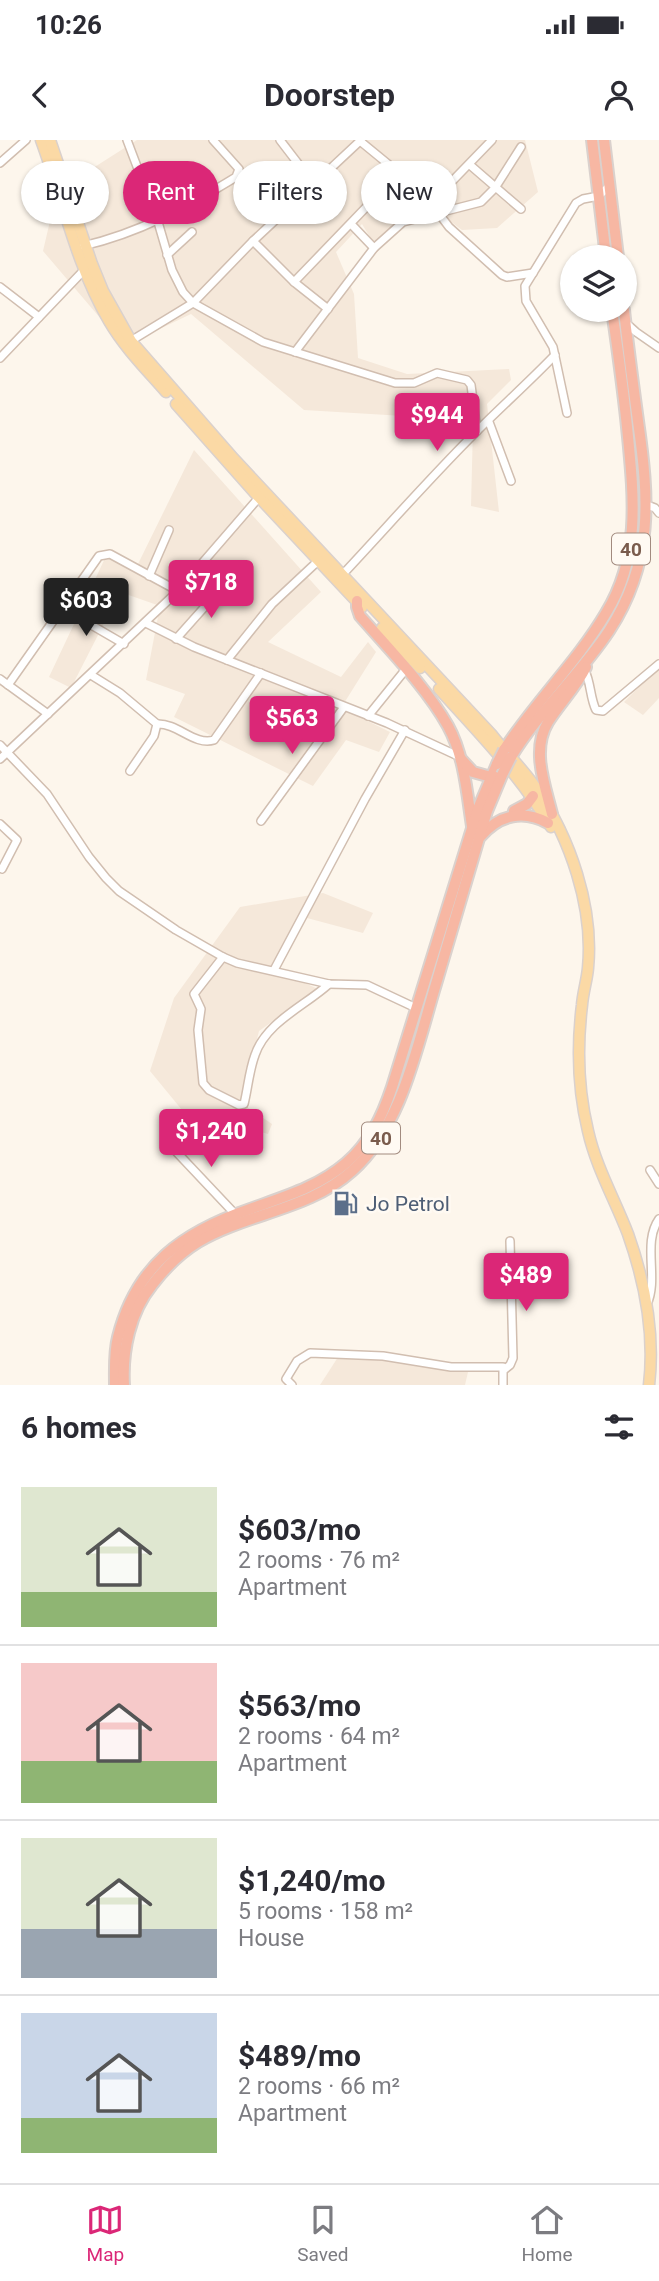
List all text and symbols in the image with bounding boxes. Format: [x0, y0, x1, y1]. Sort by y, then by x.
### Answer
text: 10:26 [35, 10, 102, 40]
icon: back [21, 76, 59, 114]
text: Doorstep [264, 76, 395, 114]
icon: person [600, 76, 638, 114]
chip: Buy [21, 161, 109, 224]
chip: Rent [123, 161, 219, 224]
chip: Filters [233, 161, 347, 224]
chip: New [361, 161, 457, 224]
map controls [560, 245, 637, 322]
button: layers [560, 245, 637, 322]
pin: $944 [396, 394, 478, 453]
text: $944 [411, 402, 463, 429]
road number: 40 [612, 534, 650, 564]
pin: $718 [170, 560, 252, 620]
text: $718 [185, 569, 237, 596]
pin: $603 [45, 578, 127, 638]
text: $603 [60, 587, 112, 614]
pin: $563 [251, 696, 333, 756]
text: $563 [266, 705, 318, 732]
pin: $1,240 [154, 1110, 268, 1169]
text: $1,240 [175, 1118, 247, 1145]
road number: 40 [362, 1122, 400, 1154]
fuel station icon: Jo Petrol [332, 1190, 360, 1218]
place label: Jo Petrol [366, 1192, 450, 1216]
pin: $489 [485, 1254, 567, 1313]
text: $489 [500, 1262, 552, 1289]
icon: filters [600, 1408, 638, 1446]
text: 6 homes [21, 1410, 137, 1445]
text: $603/mo [238, 1512, 361, 1547]
icon: home [77, 1515, 161, 1599]
text: 2 rooms · 76 m² [238, 1547, 400, 1574]
text: Apartment [238, 1574, 347, 1601]
text: $563/mo [238, 1688, 361, 1723]
icon: home [77, 1691, 161, 1775]
text: 2 rooms · 64 m² [238, 1723, 400, 1750]
text: Apartment [238, 1750, 347, 1777]
text: $1,240/mo [238, 1863, 386, 1898]
icon: home [77, 1866, 161, 1950]
text: 5 rooms · 158 m² [238, 1898, 413, 1925]
text: House [238, 1925, 304, 1952]
text: $489/mo [238, 2038, 361, 2073]
icon: home [77, 2041, 161, 2125]
text: 2 rooms · 66 m² [238, 2073, 400, 2100]
text: Apartment [238, 2100, 347, 2127]
tab: Map [86, 2201, 124, 2266]
tab: Saved [297, 2201, 349, 2266]
tab: Home [521, 2201, 573, 2266]

